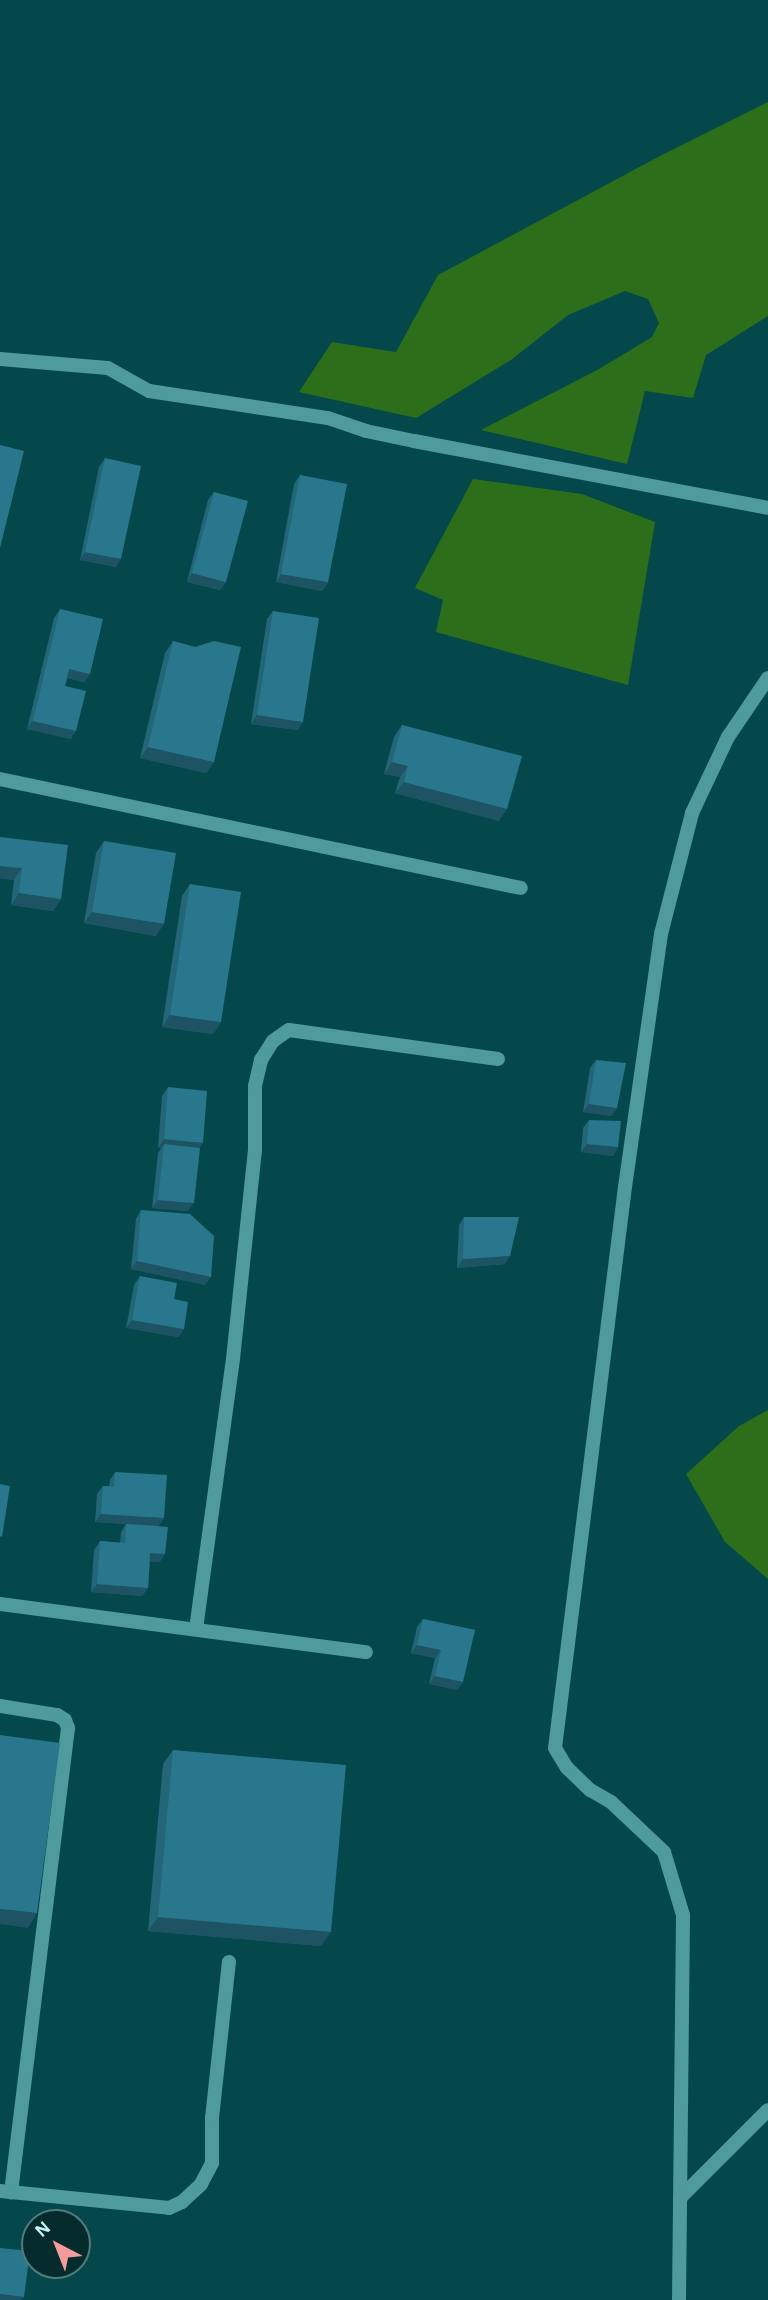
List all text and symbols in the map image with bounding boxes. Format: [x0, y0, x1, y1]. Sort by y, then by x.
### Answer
north arrow [21, 2209, 91, 2279]
text: N [32, 2218, 54, 2241]

